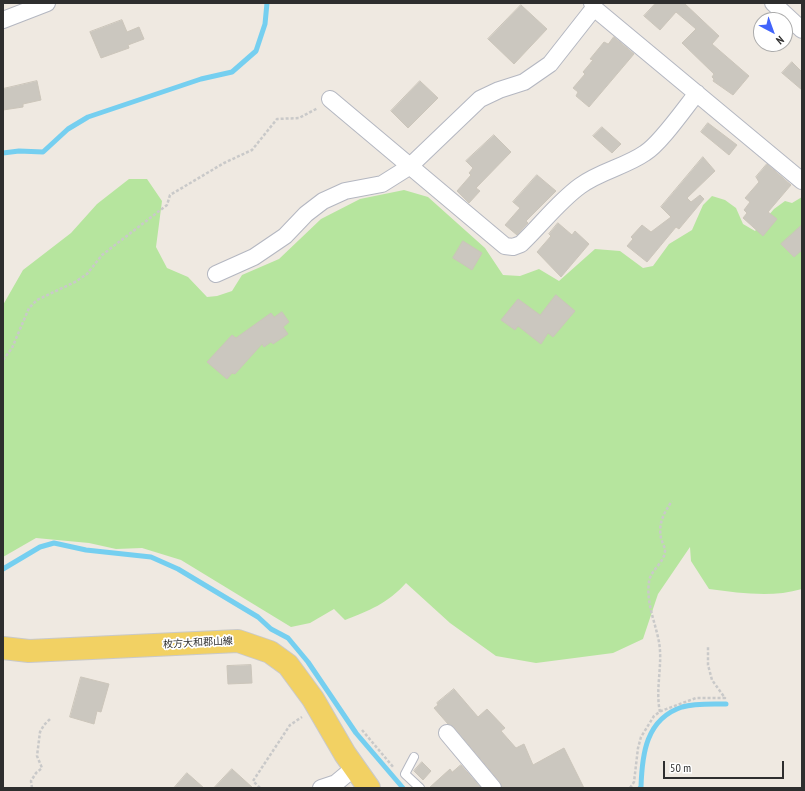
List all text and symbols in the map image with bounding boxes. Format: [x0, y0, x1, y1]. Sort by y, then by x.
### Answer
north arrow [753, 12, 793, 52]
text: N [773, 33, 787, 48]
street label: 枚方大和郡山線 [163, 635, 233, 651]
scale bar [665, 753, 786, 779]
text: 50 m [670, 760, 691, 775]

